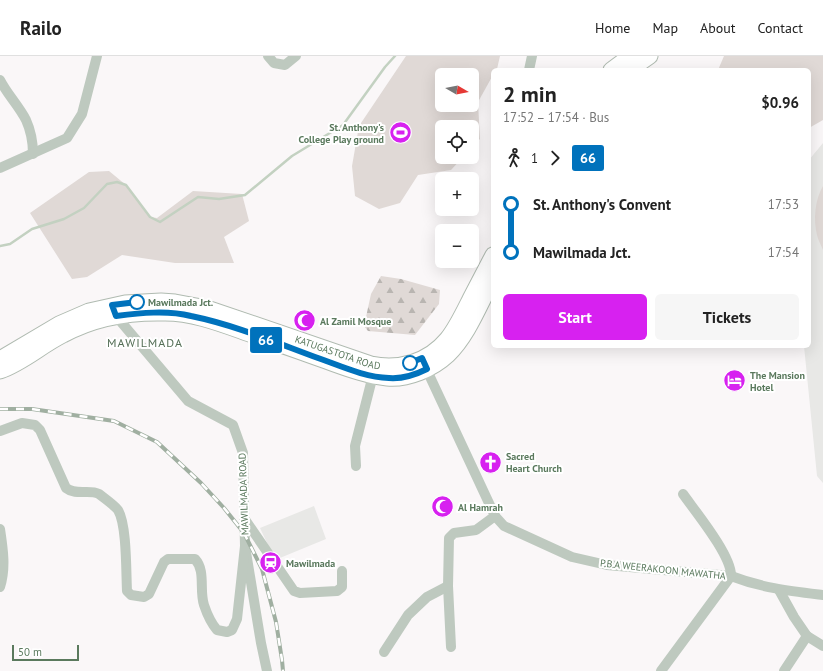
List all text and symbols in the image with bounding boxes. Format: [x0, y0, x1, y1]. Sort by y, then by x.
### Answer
text: Railo [20, 16, 62, 40]
text: Home [595, 19, 630, 37]
text: Map [652, 19, 678, 37]
text: About [700, 19, 736, 37]
text: Contact [758, 19, 803, 37]
north arrow [435, 68, 479, 112]
map controls [435, 68, 479, 268]
text: 2 min [503, 80, 557, 108]
text: $0.96 [761, 93, 799, 112]
text: 17:52 – 17:54 · Bus [503, 109, 609, 126]
sports icon: St. Anthony's College Play ground [387, 120, 413, 146]
button: locate [435, 120, 479, 164]
place label: St. Anthony's College Play ground [298, 121, 384, 146]
icon: walk [503, 147, 525, 169]
icon: forward [544, 147, 566, 169]
text: 66 [580, 149, 596, 167]
text: 1 [531, 150, 538, 167]
button: + [435, 172, 479, 216]
text: St. Anthony's Convent [533, 195, 671, 214]
text: 17:53 [768, 196, 799, 213]
button: − [435, 224, 479, 268]
text: Mawilmada Jct. [533, 243, 631, 262]
text: 17:54 [768, 244, 799, 261]
marker: Mawilmada Jct. [129, 294, 145, 310]
button: Start [503, 294, 647, 340]
button: Tickets [655, 294, 799, 340]
place label: Mawilmada Jct. [148, 296, 214, 309]
mosque icon: Al Zamil Mosque [292, 308, 318, 334]
place label: Al Zamil Mosque [320, 315, 391, 328]
line badge: 66 [248, 327, 284, 353]
text: 66 [258, 331, 274, 349]
street label: KATUGASTOTA ROAD [293, 333, 381, 372]
district label: MAWILMADA [107, 335, 183, 350]
unlabelled marker [402, 355, 418, 371]
hotel icon: The Mansion Hotel [722, 368, 748, 394]
place label: The Mansion Hotel [750, 369, 805, 394]
church icon: Sacred Heart Church [478, 449, 504, 475]
place label: Sacred Heart Church [506, 450, 562, 475]
street label: MAWILMADA ROAD [236, 453, 251, 535]
mosque icon: Al Hamrah [430, 494, 456, 520]
place label: Al Hamrah [458, 501, 503, 514]
station icon: Mawilmada [257, 550, 283, 576]
street label: P.B.A WEERAKOON MAWATHA [599, 556, 727, 583]
place label: Mawilmada [286, 557, 335, 570]
scale bar [12, 643, 79, 662]
text: 50 m [18, 645, 42, 659]

